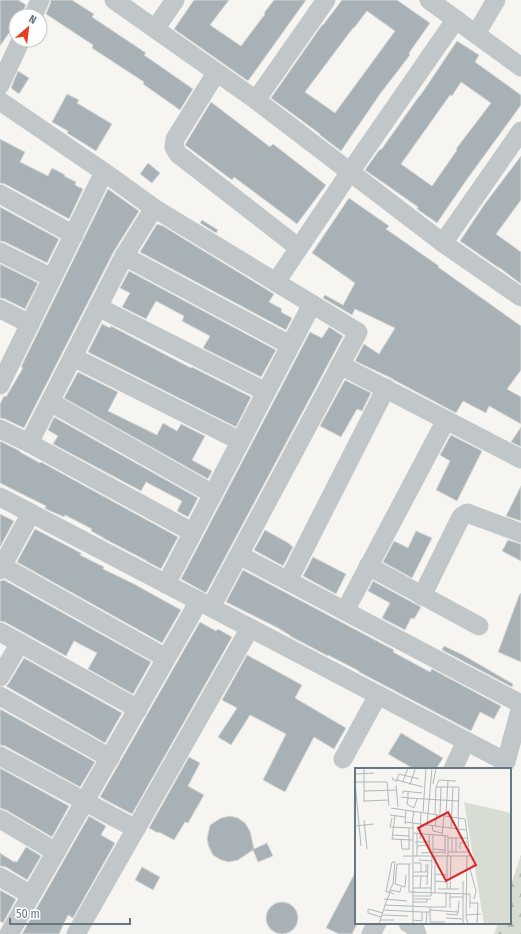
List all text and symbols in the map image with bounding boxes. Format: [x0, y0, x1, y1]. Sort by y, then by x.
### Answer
north arrow [8, 8, 48, 48]
text: N [26, 12, 38, 27]
inset map [355, 768, 511, 924]
scale bar [10, 900, 130, 926]
text: 50 m [16, 907, 40, 921]

